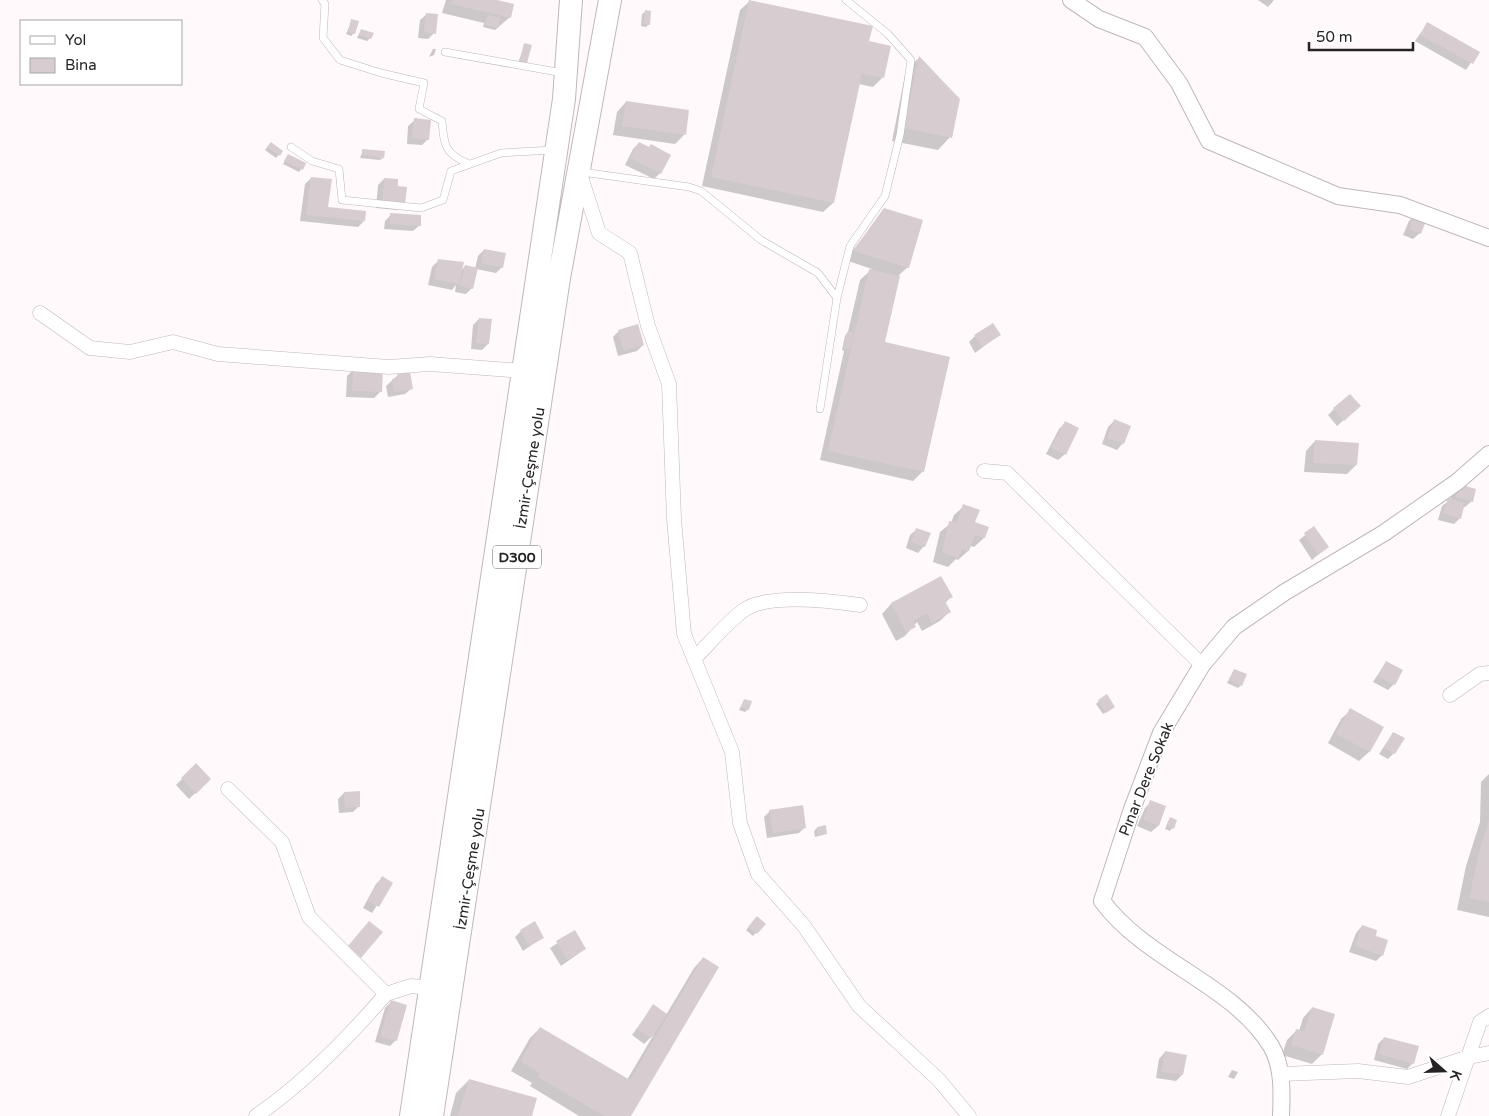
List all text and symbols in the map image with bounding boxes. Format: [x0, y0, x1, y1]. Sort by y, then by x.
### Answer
legend [20, 20, 182, 85]
scale bar [1309, 20, 1413, 52]
text: 50 m [1316, 28, 1353, 46]
text: Yol [65, 31, 86, 49]
text: Bina [65, 56, 97, 74]
street label: İzmir-Çeşme yolu [511, 406, 549, 530]
road number: D300 [493, 546, 541, 568]
street label: Pınar Dere Sokak [1115, 719, 1177, 839]
street label: İzmir-Çeşme yolu [451, 807, 489, 931]
north arrow [1419, 1046, 1469, 1096]
text: K [1446, 1068, 1465, 1083]

